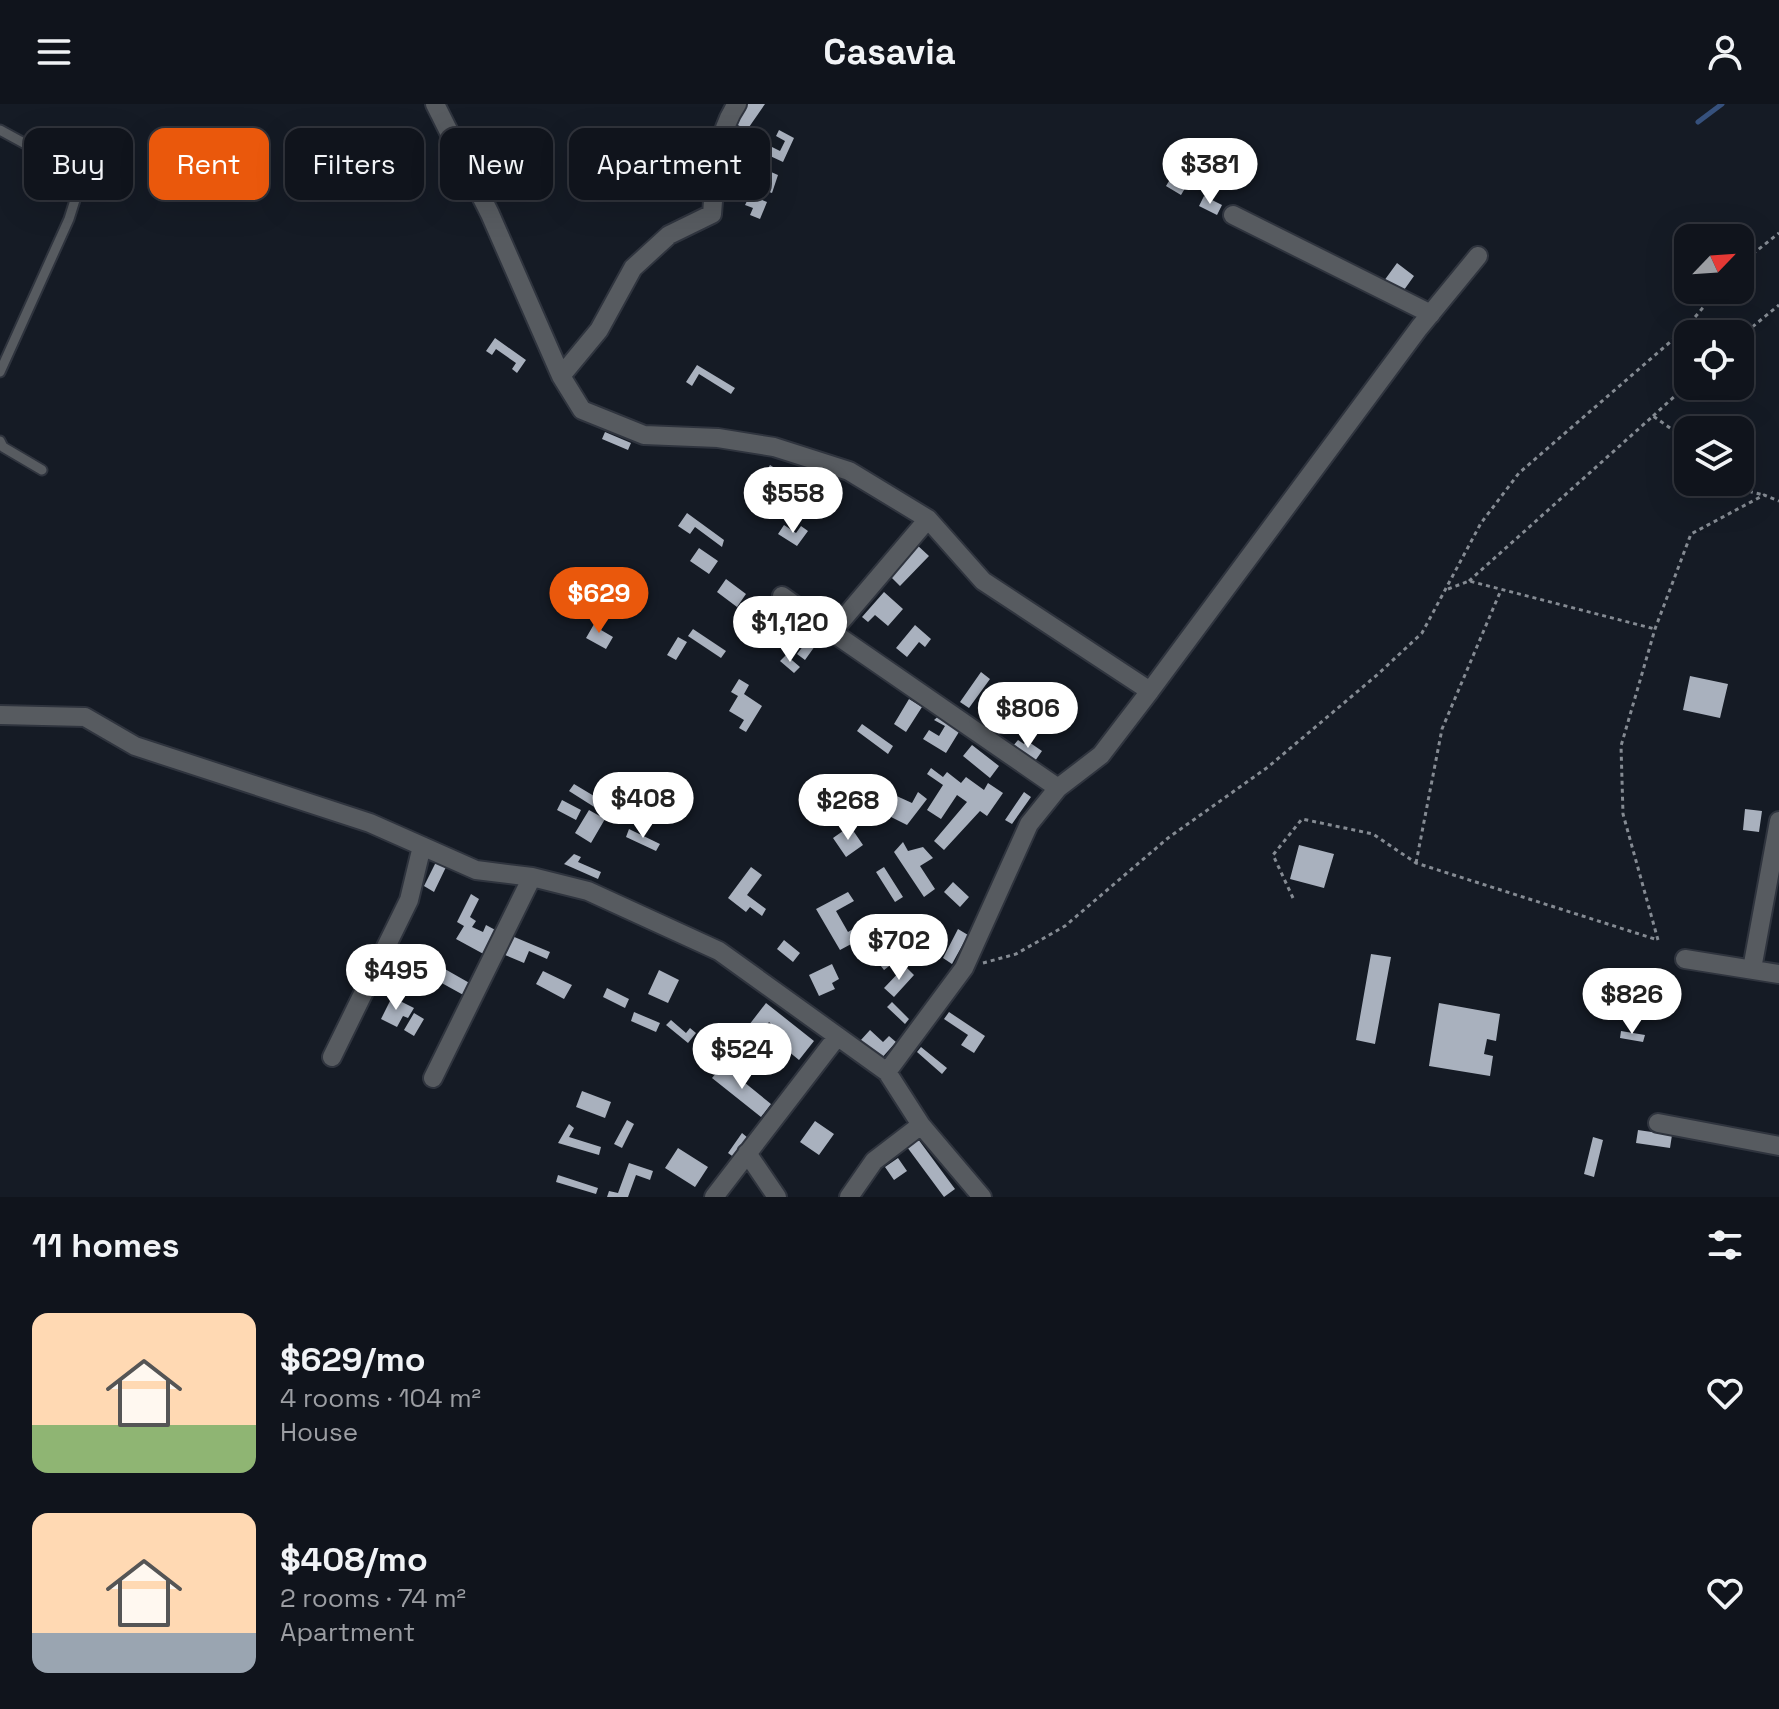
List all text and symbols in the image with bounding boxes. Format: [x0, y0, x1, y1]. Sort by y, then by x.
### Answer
text: Casavia [823, 29, 956, 75]
icon: menu [32, 30, 76, 74]
icon: person [1703, 30, 1747, 74]
chip: Buy [24, 128, 133, 200]
chip: Rent [149, 128, 269, 200]
chip: Filters [285, 128, 424, 200]
chip: New [440, 128, 553, 200]
chip: Apartment [569, 128, 770, 200]
pin: $381 [1163, 138, 1257, 206]
text: $381 [1181, 147, 1239, 181]
north arrow [1674, 224, 1754, 304]
map controls [1674, 224, 1754, 496]
button: locate [1674, 320, 1754, 400]
button: layers [1674, 416, 1754, 496]
pin: $558 [746, 467, 840, 535]
text: $558 [762, 476, 824, 510]
pin: $629 [552, 567, 646, 635]
text: $629 [567, 576, 631, 610]
pin: $1,120 [725, 596, 855, 664]
text: $1,120 [751, 605, 829, 639]
pin: $806 [981, 682, 1075, 750]
text: $806 [996, 691, 1060, 725]
pin: $408 [596, 772, 690, 840]
pin: $268 [801, 774, 895, 842]
text: $408 [611, 781, 675, 815]
text: $268 [817, 783, 879, 817]
pin: $702 [852, 914, 946, 982]
text: $702 [868, 923, 930, 957]
pin: $495 [349, 944, 443, 1012]
text: $495 [364, 953, 428, 987]
pin: $826 [1585, 968, 1679, 1036]
text: $826 [1601, 977, 1663, 1011]
pin: $524 [695, 1023, 789, 1091]
text: $524 [711, 1032, 773, 1066]
icon: filters [1703, 1223, 1747, 1267]
text: 11 homes [32, 1224, 180, 1267]
text: $629/mo [280, 1338, 426, 1381]
icon: home [96, 1345, 192, 1441]
icon: heart [1703, 1371, 1747, 1415]
text: 4 rooms · 104 m² [280, 1381, 481, 1415]
text: House [280, 1415, 358, 1449]
text: $408/mo [280, 1538, 428, 1581]
icon: home [96, 1545, 192, 1641]
icon: heart [1703, 1571, 1747, 1615]
text: 2 rooms · 74 m² [280, 1581, 466, 1615]
text: Apartment [280, 1615, 415, 1649]

